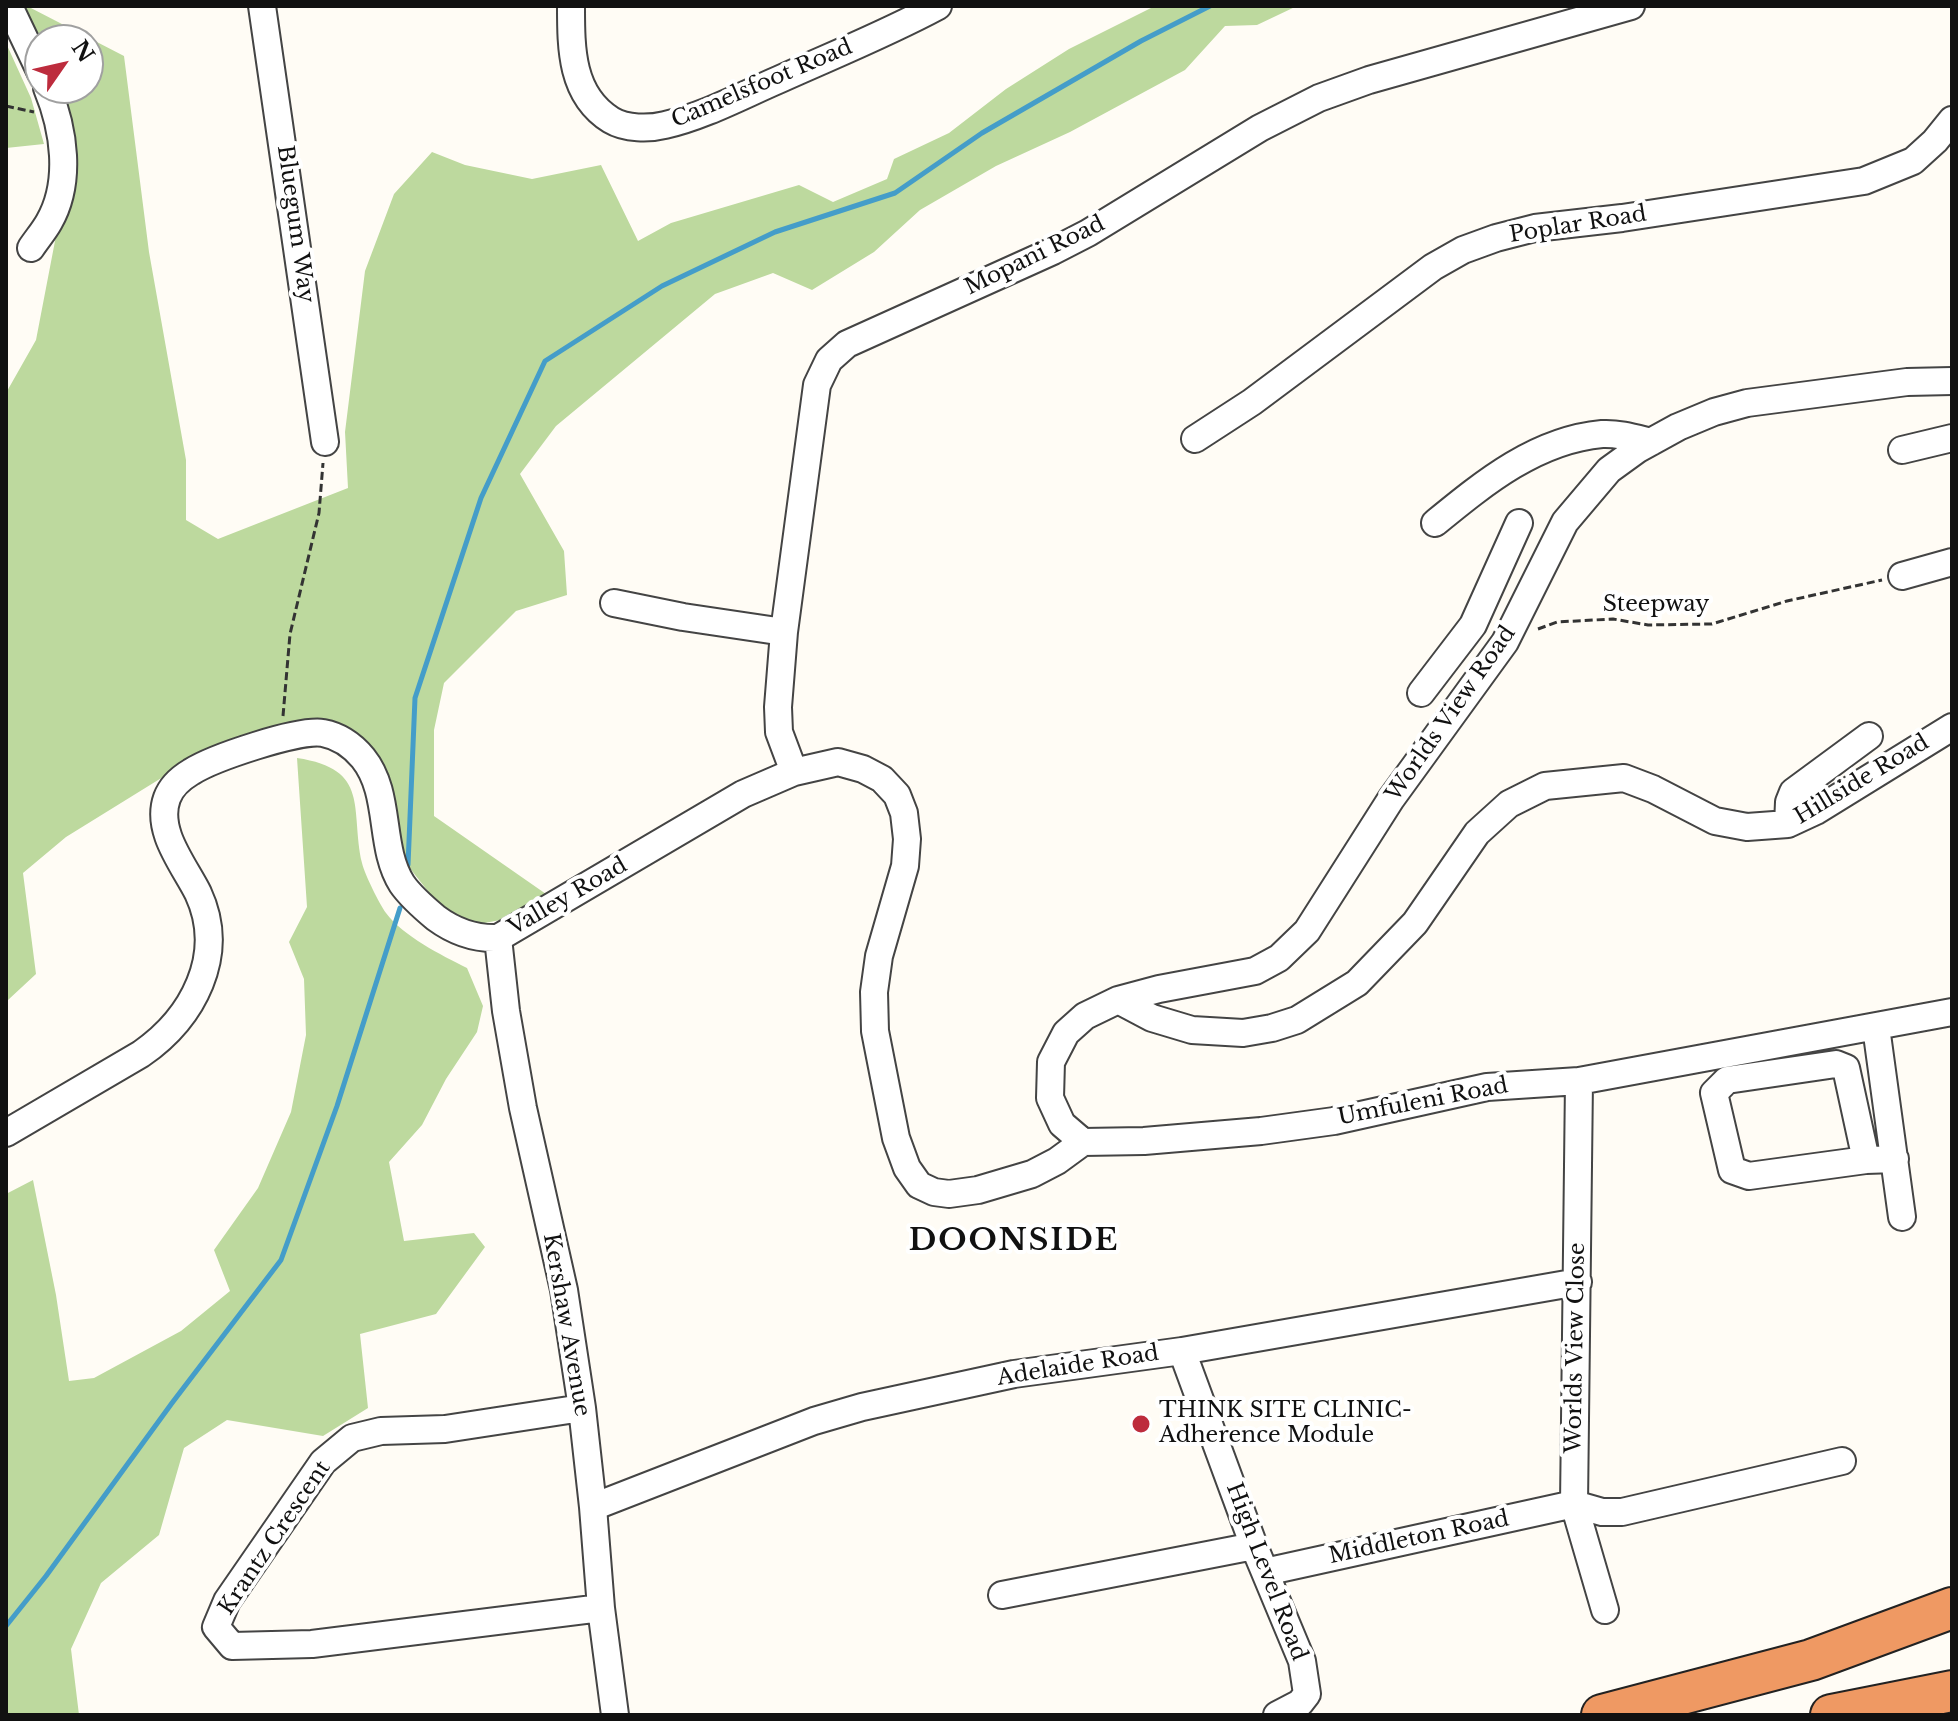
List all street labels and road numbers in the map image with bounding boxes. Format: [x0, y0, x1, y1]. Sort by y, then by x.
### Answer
street label: Camelsfoot Road [668, 34, 856, 134]
street label: Bluegum Way [271, 143, 319, 305]
street label: Poplar Road [1508, 201, 1648, 249]
street label: Mopani Road [961, 211, 1109, 301]
street label: Steepway [1603, 592, 1709, 618]
street label: Worlds View Road [1381, 621, 1521, 807]
street label: Hillside Road [1790, 730, 1934, 830]
street label: Valley Road [504, 852, 632, 942]
street label: Umfuleni Road [1336, 1073, 1510, 1131]
street label: Kershaw Avenue [537, 1231, 595, 1419]
street label: Worlds View Close [1561, 1242, 1591, 1454]
street label: Adelaide Road [995, 1340, 1161, 1392]
street label: Krantz Crescent [214, 1456, 336, 1620]
street label: High Level Road [1220, 1479, 1312, 1665]
street label: Middleton Road [1326, 1506, 1512, 1570]

